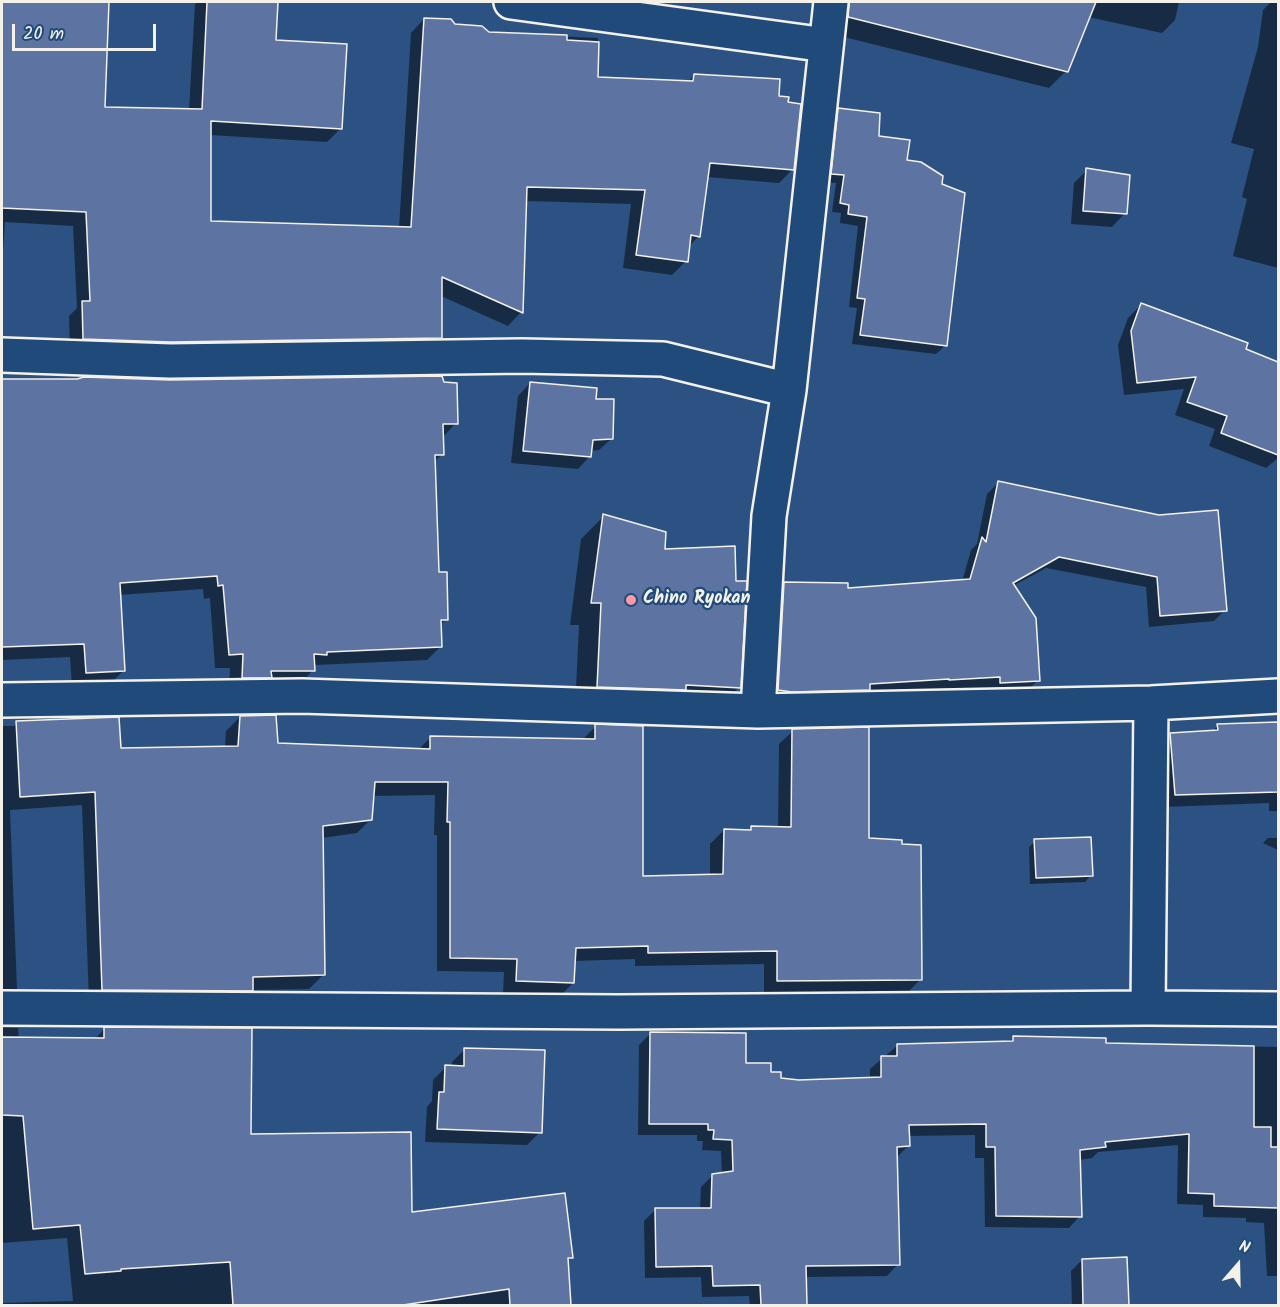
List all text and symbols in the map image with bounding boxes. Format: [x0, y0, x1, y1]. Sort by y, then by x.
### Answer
scale bar [15, 12, 159, 50]
text: 20 m [23, 20, 64, 49]
place label: Chino Ryokan [643, 589, 750, 611]
marker: Chino Ryokan [624, 593, 638, 607]
text: N [1235, 1234, 1253, 1261]
north arrow [1208, 1235, 1268, 1295]

